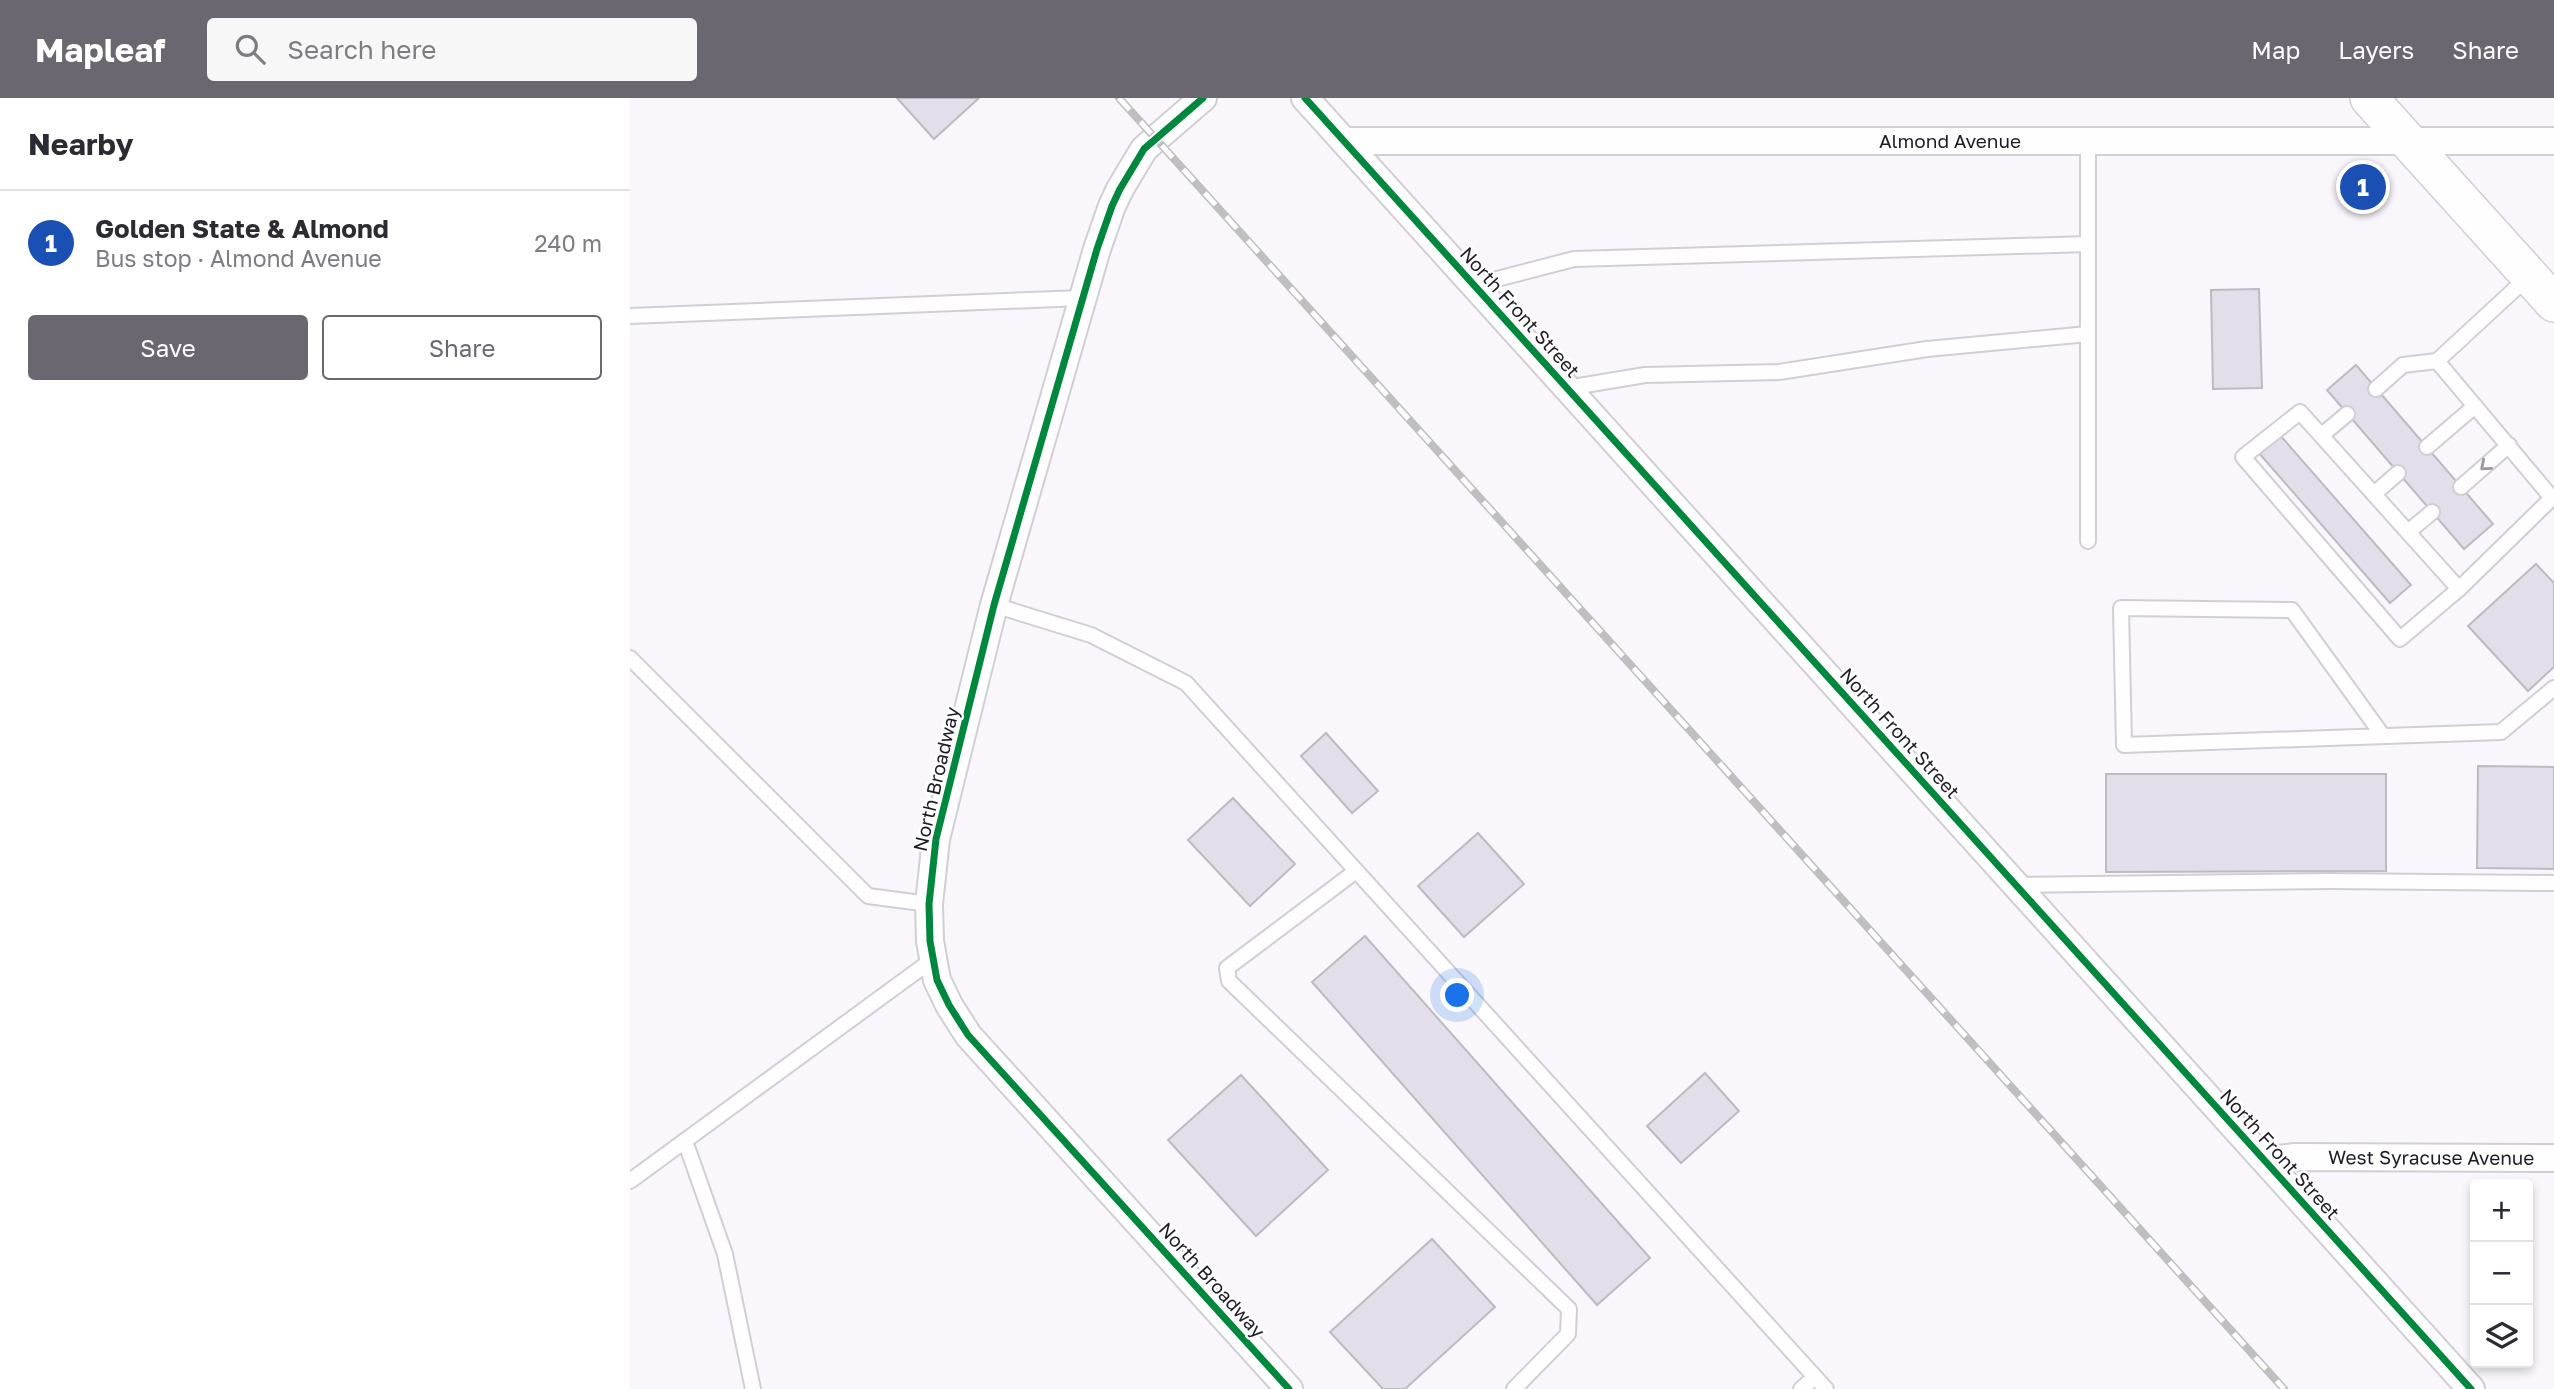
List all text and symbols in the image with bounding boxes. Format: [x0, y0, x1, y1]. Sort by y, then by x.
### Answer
search box [207, 18, 697, 81]
text: Mapleaf [35, 30, 165, 69]
icon: search [231, 30, 269, 68]
text: Search here [287, 34, 436, 65]
text: Map [2251, 35, 2300, 64]
text: Layers [2338, 35, 2414, 64]
text: Share [2452, 35, 2519, 64]
text: Nearby [28, 126, 133, 162]
street label: Almond Avenue [1879, 129, 2021, 152]
pin: 1 [2340, 161, 2386, 213]
text: Golden State & Almond [95, 213, 389, 244]
text: 1 [45, 229, 57, 257]
text: 240 m [534, 229, 602, 257]
street label: North Front Street [1456, 242, 1585, 382]
text: Bus stop · Almond Avenue [95, 244, 382, 272]
button: Save [28, 315, 308, 380]
button: Share [322, 315, 602, 380]
one-way arrow [2480, 458, 2493, 470]
street label: North Front Street [1836, 663, 1965, 803]
street label: North Broadway [908, 704, 963, 853]
your location [1440, 978, 1474, 1012]
street label: North Front Street [2216, 1084, 2345, 1224]
street label: West Syracuse Avenue [2328, 1145, 2534, 1169]
map controls [2470, 1179, 2533, 1368]
button: + [2470, 1179, 2533, 1242]
street label: North Broadway [1154, 1217, 1270, 1342]
button: − [2470, 1242, 2533, 1305]
button: layers [2470, 1305, 2533, 1368]

